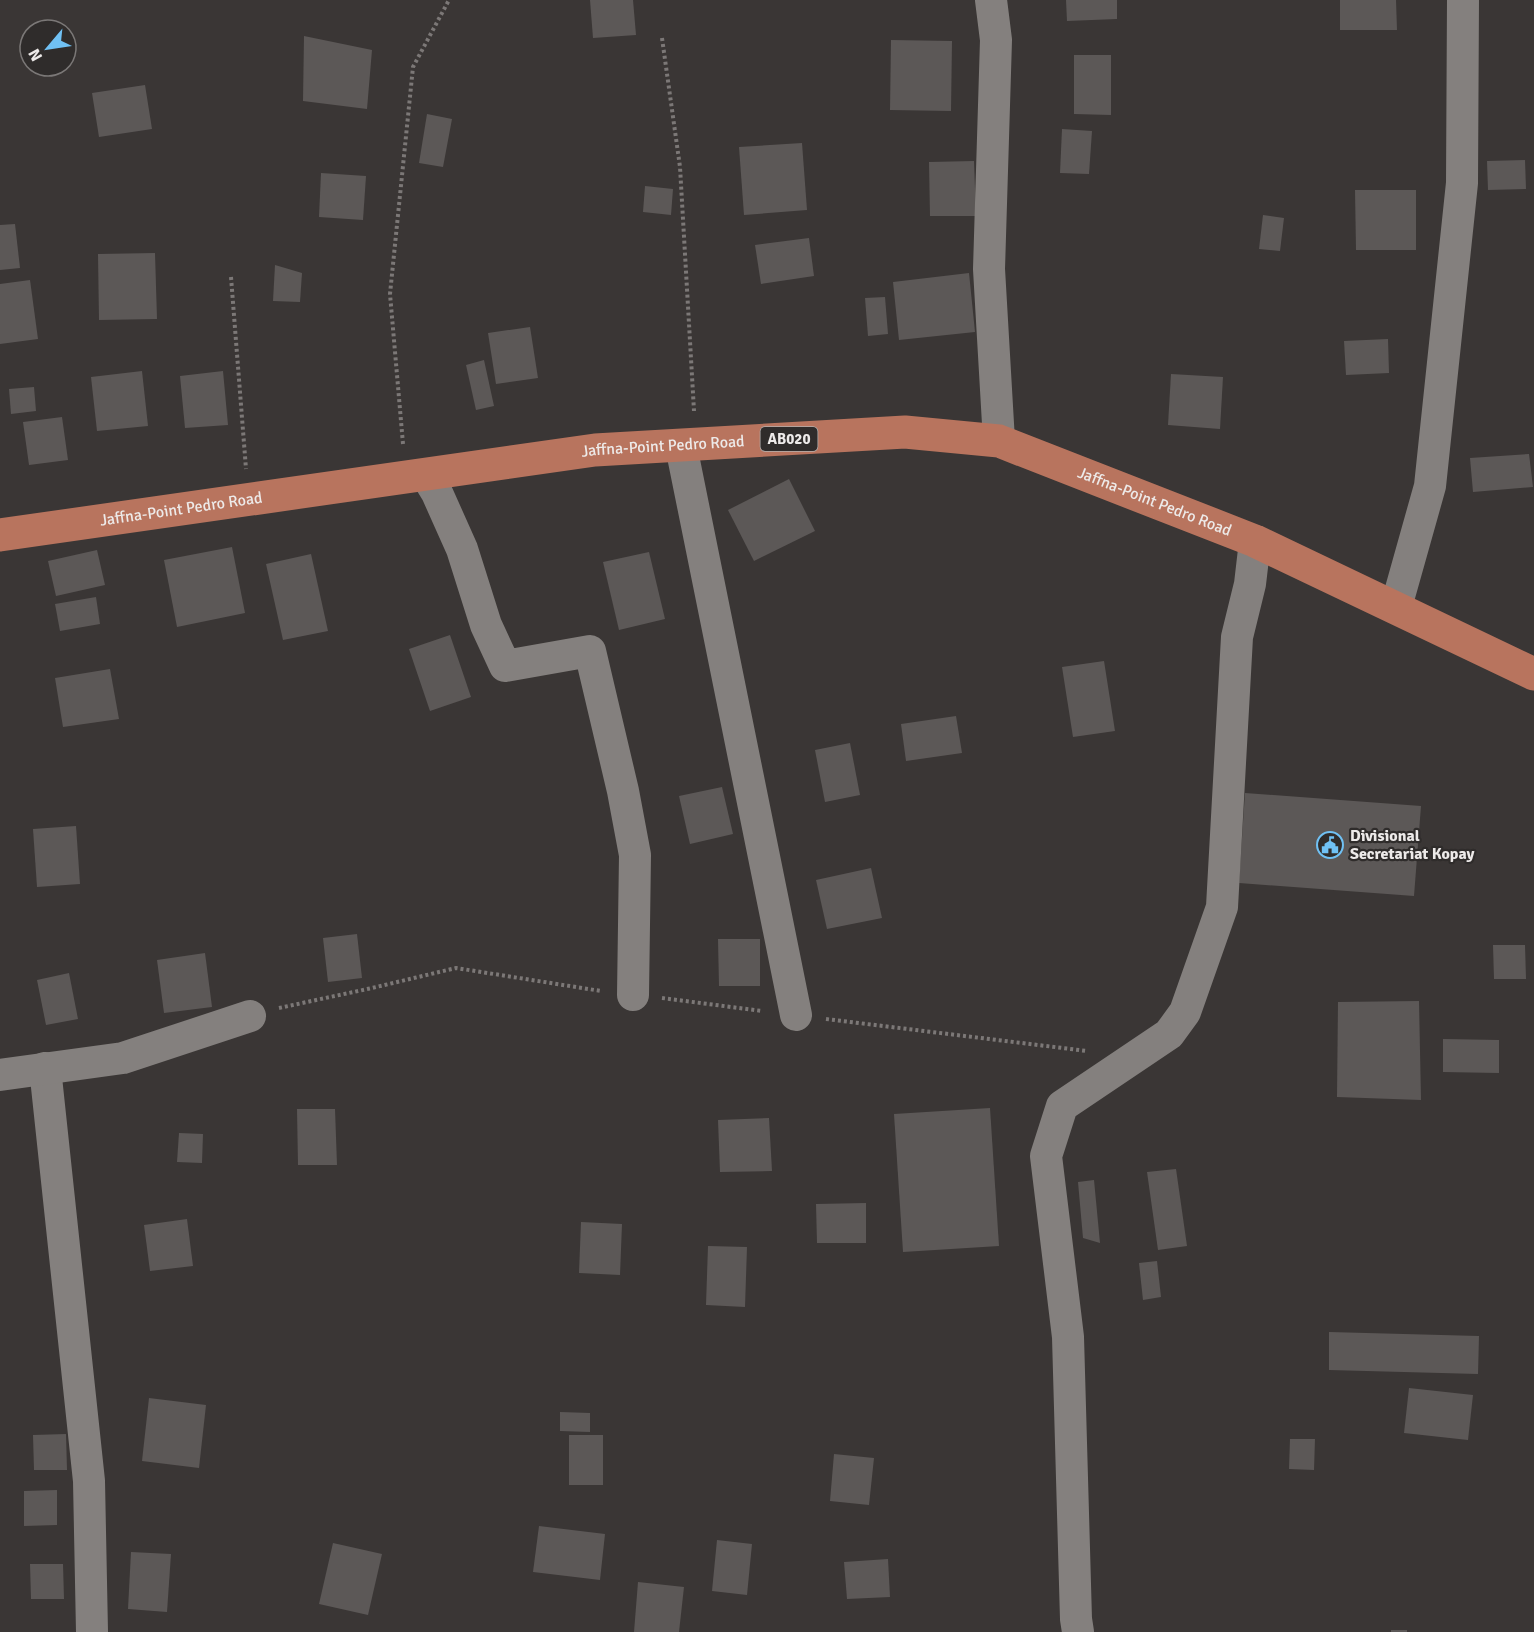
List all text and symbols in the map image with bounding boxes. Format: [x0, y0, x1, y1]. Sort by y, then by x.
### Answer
north arrow [18, 18, 78, 78]
text: N [24, 45, 47, 65]
road number: AB020 [760, 427, 818, 451]
street label: Jaffna-Point Pedro Road [580, 431, 745, 462]
street label: Jaffna-Point Pedro Road [1075, 463, 1234, 541]
street label: Jaffna-Point Pedro Road [99, 488, 264, 531]
place label: Divisional Secretariat Kopay [1350, 826, 1474, 864]
public building icon: Divisional Secretariat Kopay [1315, 830, 1345, 860]

